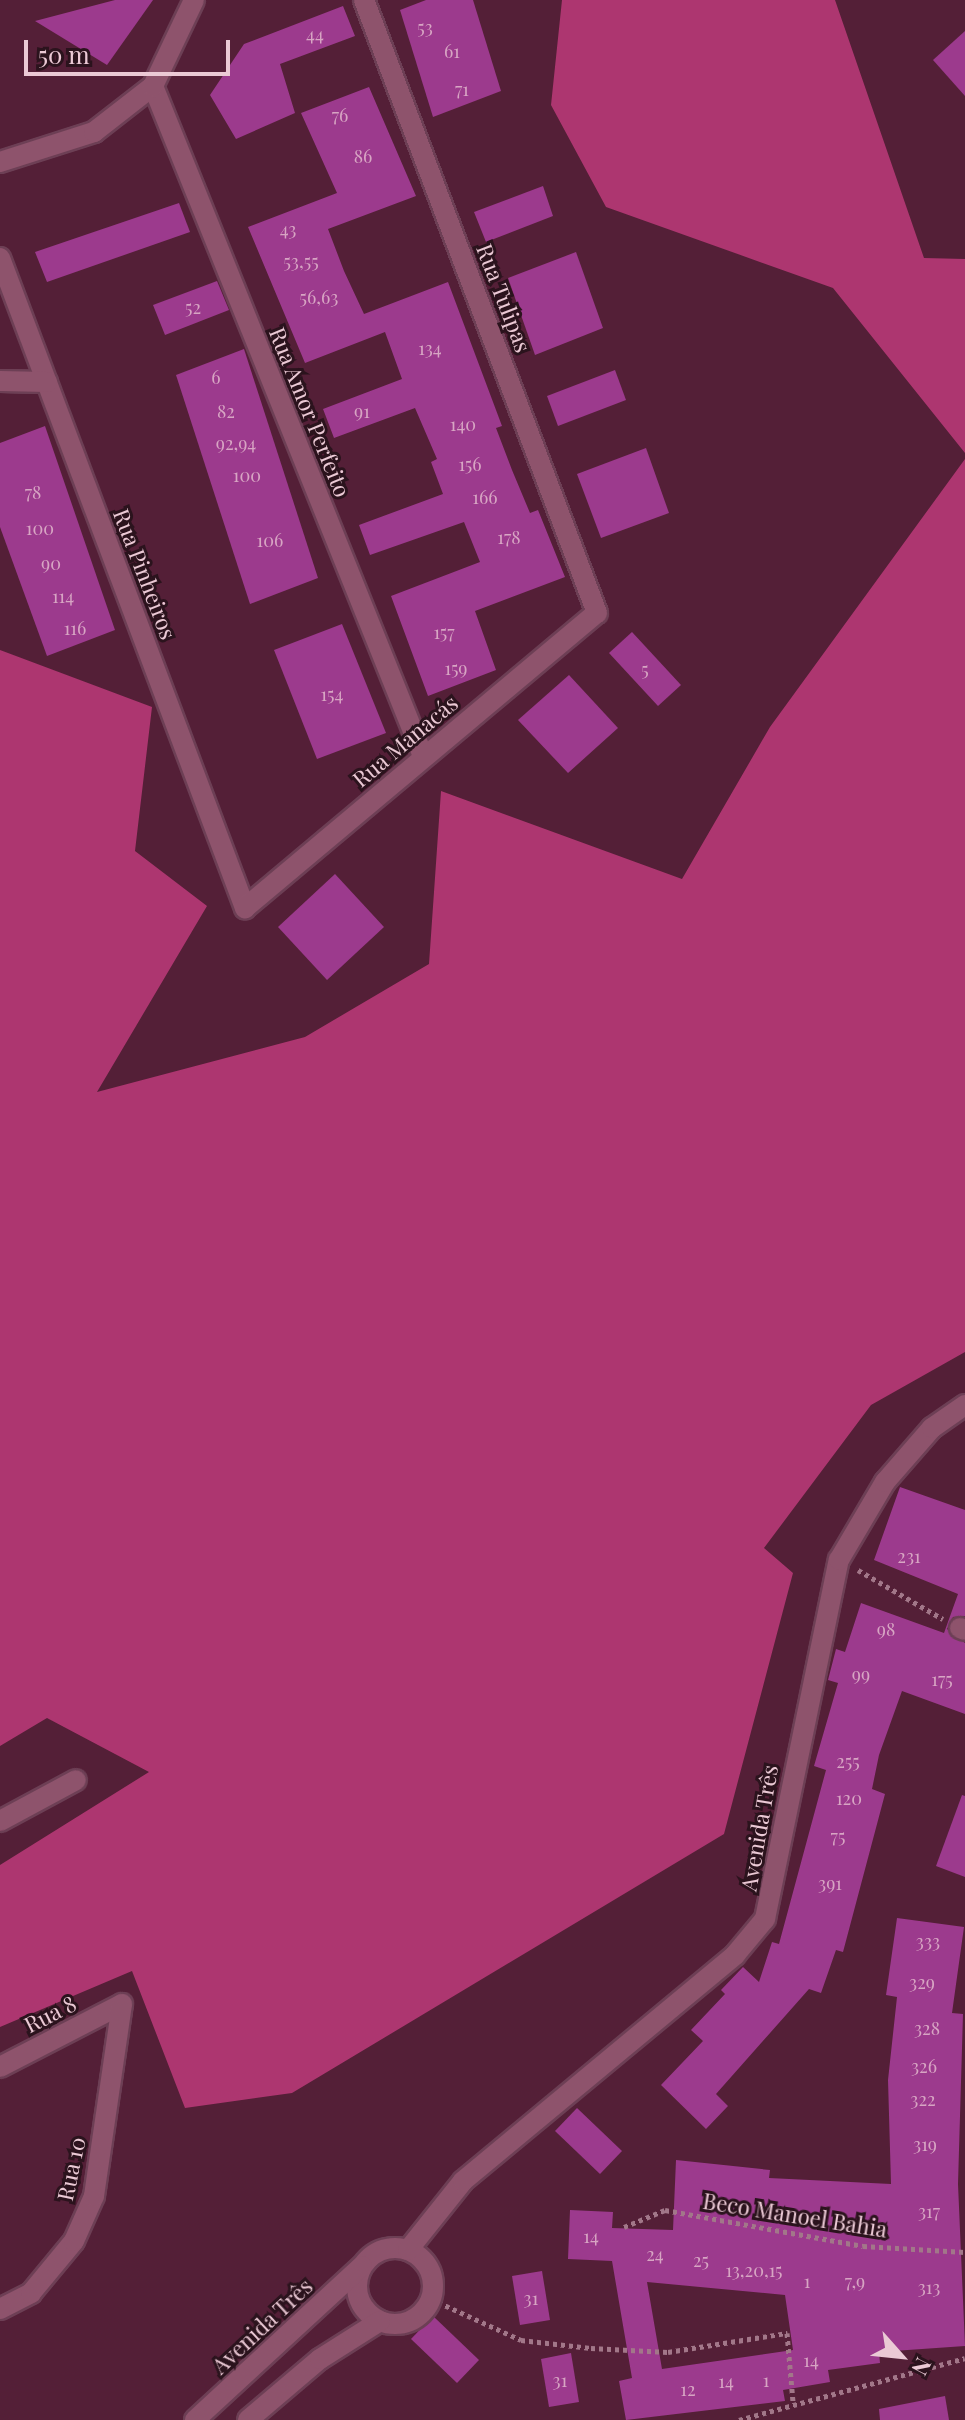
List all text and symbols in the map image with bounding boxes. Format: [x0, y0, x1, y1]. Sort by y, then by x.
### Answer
house number: 53 [417, 16, 433, 38]
house number: 44 [306, 23, 324, 45]
scale bar [28, 24, 234, 74]
text: 50 m [38, 38, 90, 70]
house number: 61 [444, 40, 460, 62]
house number: 71 [455, 78, 469, 100]
house number: 76 [332, 104, 348, 126]
house number: 86 [354, 145, 372, 167]
house number: 43 [280, 218, 296, 240]
street label: Rua Tulipas [471, 240, 537, 356]
house number: 53,55 [283, 250, 319, 272]
house number: 56,63 [300, 286, 338, 308]
house number: 52 [185, 296, 201, 318]
street label: Rua Amor Perfeito [264, 323, 356, 501]
house number: 134 [418, 337, 442, 359]
house number: 6 [211, 366, 221, 388]
house number: 82 [217, 400, 235, 422]
house number: 91 [354, 400, 370, 422]
house number: 140 [450, 413, 476, 435]
house number: 92,94 [216, 432, 256, 454]
house number: 156 [458, 453, 482, 475]
house number: 100 [233, 464, 261, 486]
house number: 78 [25, 481, 41, 503]
house number: 166 [472, 486, 498, 508]
street label: Rua Pinheiros [108, 505, 182, 643]
house number: 100 [26, 517, 54, 539]
house number: 178 [497, 526, 521, 548]
house number: 106 [257, 529, 283, 551]
house number: 90 [41, 552, 61, 574]
house number: 114 [52, 585, 74, 607]
house number: 116 [64, 617, 86, 639]
house number: 157 [433, 621, 455, 643]
house number: 159 [444, 657, 468, 679]
house number: 5 [641, 658, 649, 680]
house number: 154 [321, 683, 343, 705]
street label: Rua Manacás [347, 689, 463, 793]
house number: 231 [897, 1545, 921, 1567]
house number: 98 [877, 1618, 895, 1640]
house number: 99 [852, 1663, 870, 1685]
house number: 175 [931, 1668, 953, 1690]
house number: 255 [836, 1750, 860, 1772]
street label: Avenida Três [735, 1763, 783, 1893]
house number: 120 [836, 1787, 862, 1809]
house number: 75 [831, 1825, 845, 1847]
house number: 391 [818, 1872, 842, 1894]
house number: 333 [916, 1930, 940, 1952]
house number: 329 [909, 1971, 935, 1993]
street label: Rua 8 [20, 1990, 80, 2038]
house number: 328 [914, 2017, 940, 2039]
house number: 326 [911, 2055, 937, 2077]
house number: 322 [910, 2088, 936, 2110]
house number: 319 [913, 2133, 937, 2155]
street label: Rua 10 [51, 2135, 91, 2203]
street label: Beco Manoel Bahia [701, 2187, 889, 2243]
house number: 317 [918, 2200, 940, 2222]
house number: 14 [583, 2225, 599, 2247]
house number: 24 [646, 2243, 664, 2265]
house number: 25 [693, 2249, 709, 2271]
house number: 13,20,15 [725, 2259, 783, 2281]
house number: 1 [804, 2270, 810, 2292]
house number: 7,9 [845, 2270, 865, 2292]
street label: Avenida Três [206, 2273, 318, 2379]
house number: 313 [918, 2276, 940, 2298]
house number: 31 [524, 2287, 538, 2309]
north arrow [861, 2316, 941, 2396]
house number: 14 [803, 2349, 819, 2371]
text: N [905, 2353, 939, 2381]
house number: 31 [553, 2369, 567, 2391]
house number: 1 [763, 2369, 769, 2391]
house number: 14 [718, 2370, 734, 2392]
house number: 12 [680, 2378, 696, 2400]

